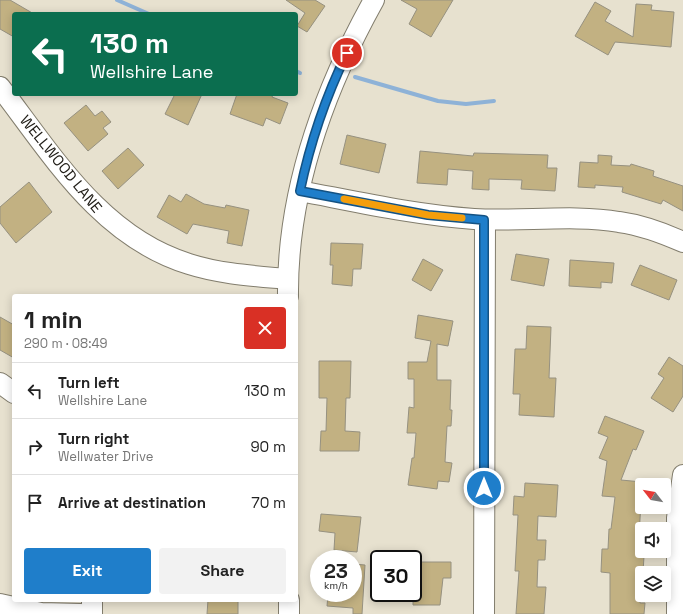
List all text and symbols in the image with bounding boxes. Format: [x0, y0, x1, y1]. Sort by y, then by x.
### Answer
text: 130 m [90, 25, 169, 61]
icon: left [24, 28, 76, 80]
pin [330, 36, 364, 70]
icon: arrive [336, 42, 358, 64]
text: Wellshire Lane [90, 60, 214, 83]
street label: WELLWOOD LANE [16, 111, 107, 216]
text: 1 min [24, 304, 83, 335]
button: close [244, 307, 286, 349]
text: 290 m · 08:49 [24, 335, 108, 352]
text: Turn left [58, 373, 120, 392]
icon: left [24, 380, 46, 402]
text: 130 m [244, 381, 286, 400]
text: Wellshire Lane [58, 392, 147, 409]
text: Turn right [58, 429, 129, 448]
icon: right [24, 436, 46, 458]
text: 90 m [250, 437, 286, 456]
text: Wellwater Drive [58, 448, 153, 465]
position arrow [463, 467, 505, 509]
north arrow [635, 478, 671, 514]
map controls [635, 478, 671, 602]
icon: arrive [24, 492, 46, 514]
text: Arrive at destination [58, 493, 206, 512]
text: 70 m [251, 493, 286, 512]
button: sound [635, 522, 671, 558]
button: Exit [24, 548, 151, 594]
button: Share [159, 548, 286, 594]
speed limit sign: 30 [370, 550, 422, 602]
text: 23 [324, 558, 348, 584]
button: layers [635, 566, 671, 602]
text: km/h [324, 579, 348, 592]

